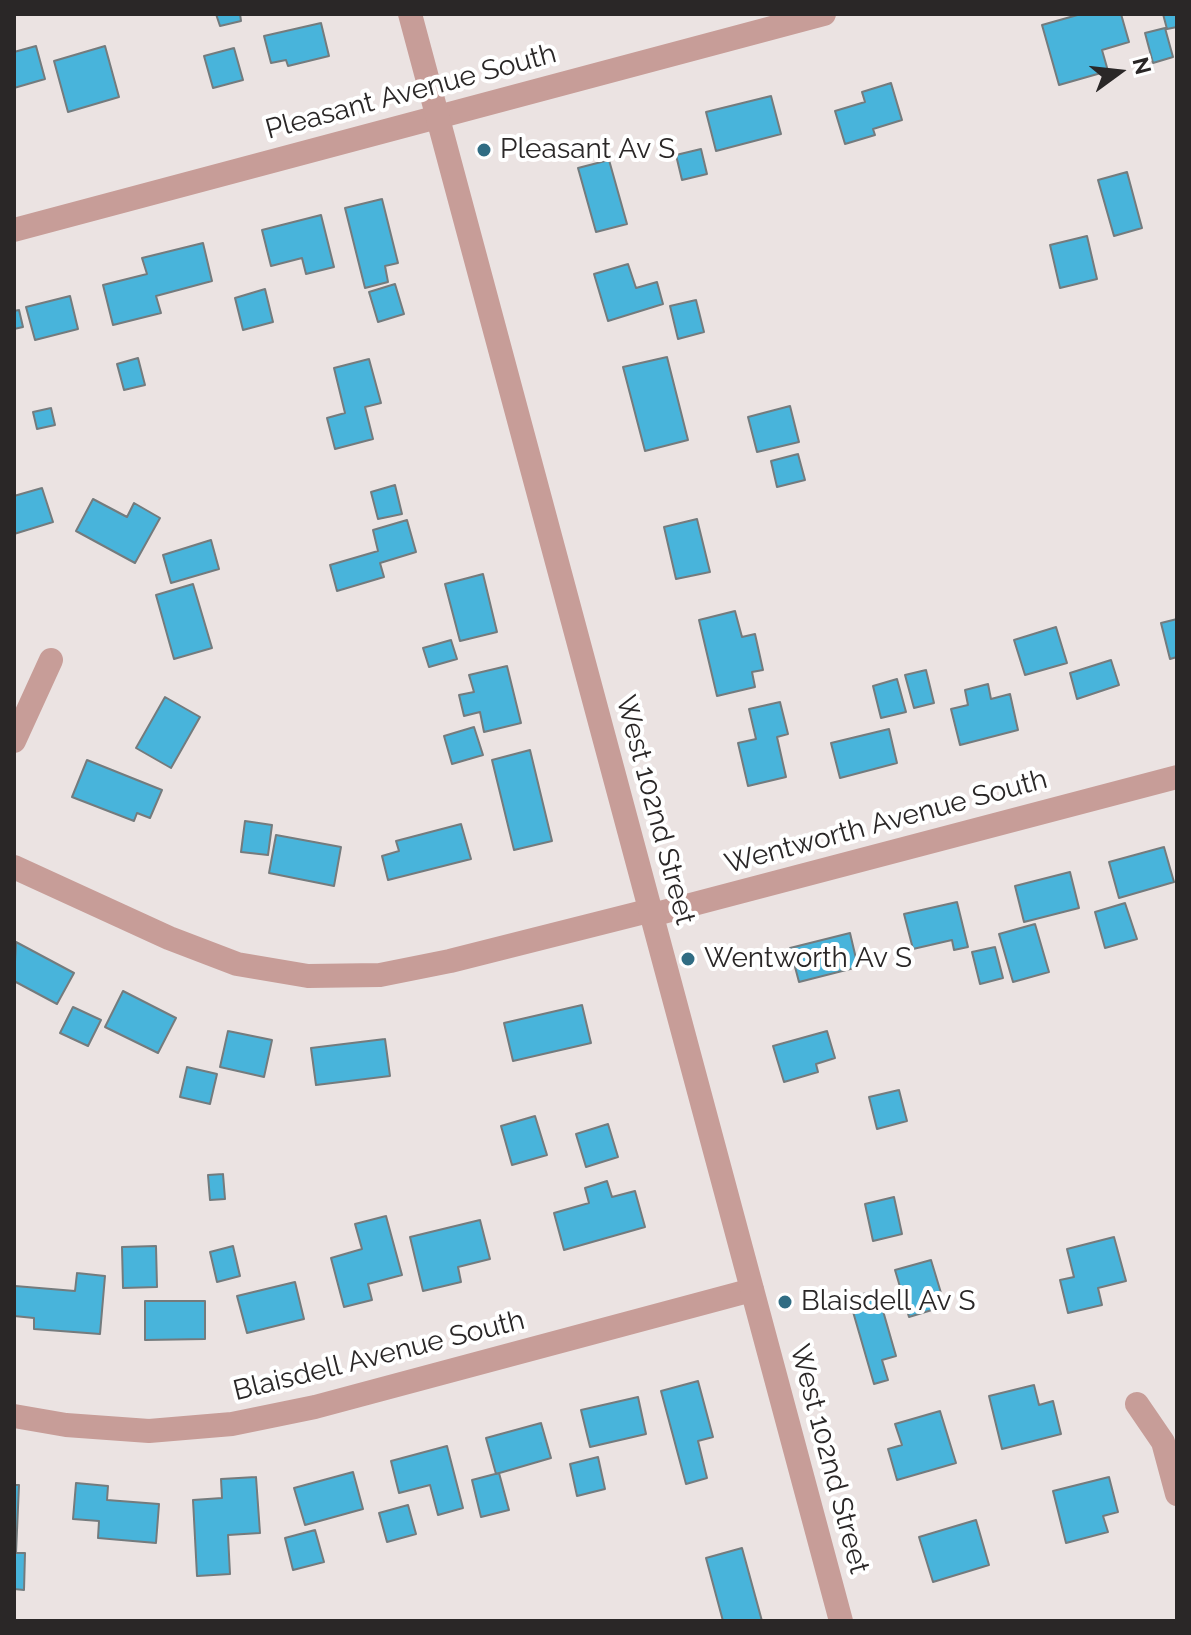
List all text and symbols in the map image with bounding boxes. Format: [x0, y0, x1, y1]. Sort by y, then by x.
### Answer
north arrow [1079, 32, 1159, 112]
street label: Pleasant Avenue South [262, 37, 560, 147]
text: N [1127, 54, 1157, 77]
place label: Pleasant Av S [500, 133, 675, 167]
marker: Pleasant Av S [475, 141, 493, 159]
street label: West 102nd Street [608, 692, 702, 928]
street label: Wentworth Avenue South [721, 763, 1051, 881]
place label: Wentworth Av S [704, 942, 912, 976]
marker: Wentworth Av S [679, 950, 697, 968]
place label: Blaisdell Av S [801, 1285, 975, 1319]
marker: Blaisdell Av S [776, 1293, 794, 1311]
street label: Blaisdell Avenue South [230, 1304, 528, 1408]
street label: West 102nd Street [782, 1341, 876, 1577]

